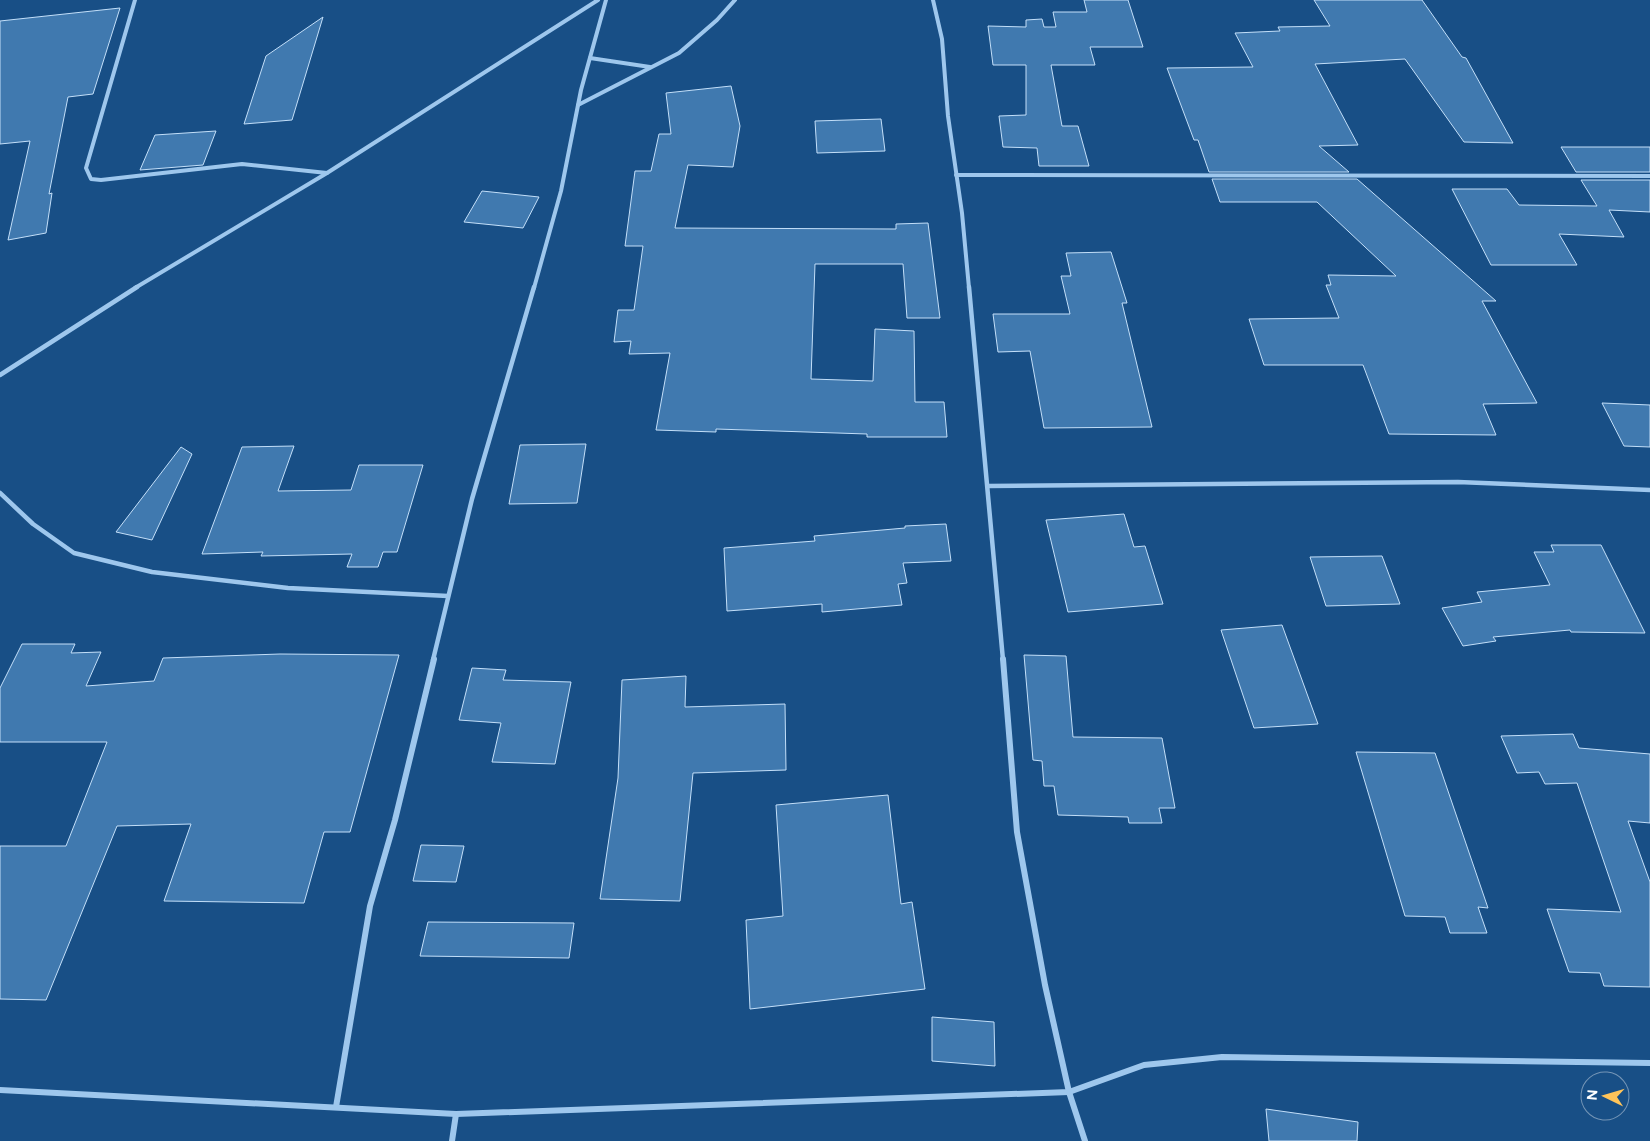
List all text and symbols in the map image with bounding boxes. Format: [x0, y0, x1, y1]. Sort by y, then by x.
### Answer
north arrow [1580, 1071, 1630, 1121]
text: N [1584, 1089, 1601, 1101]

